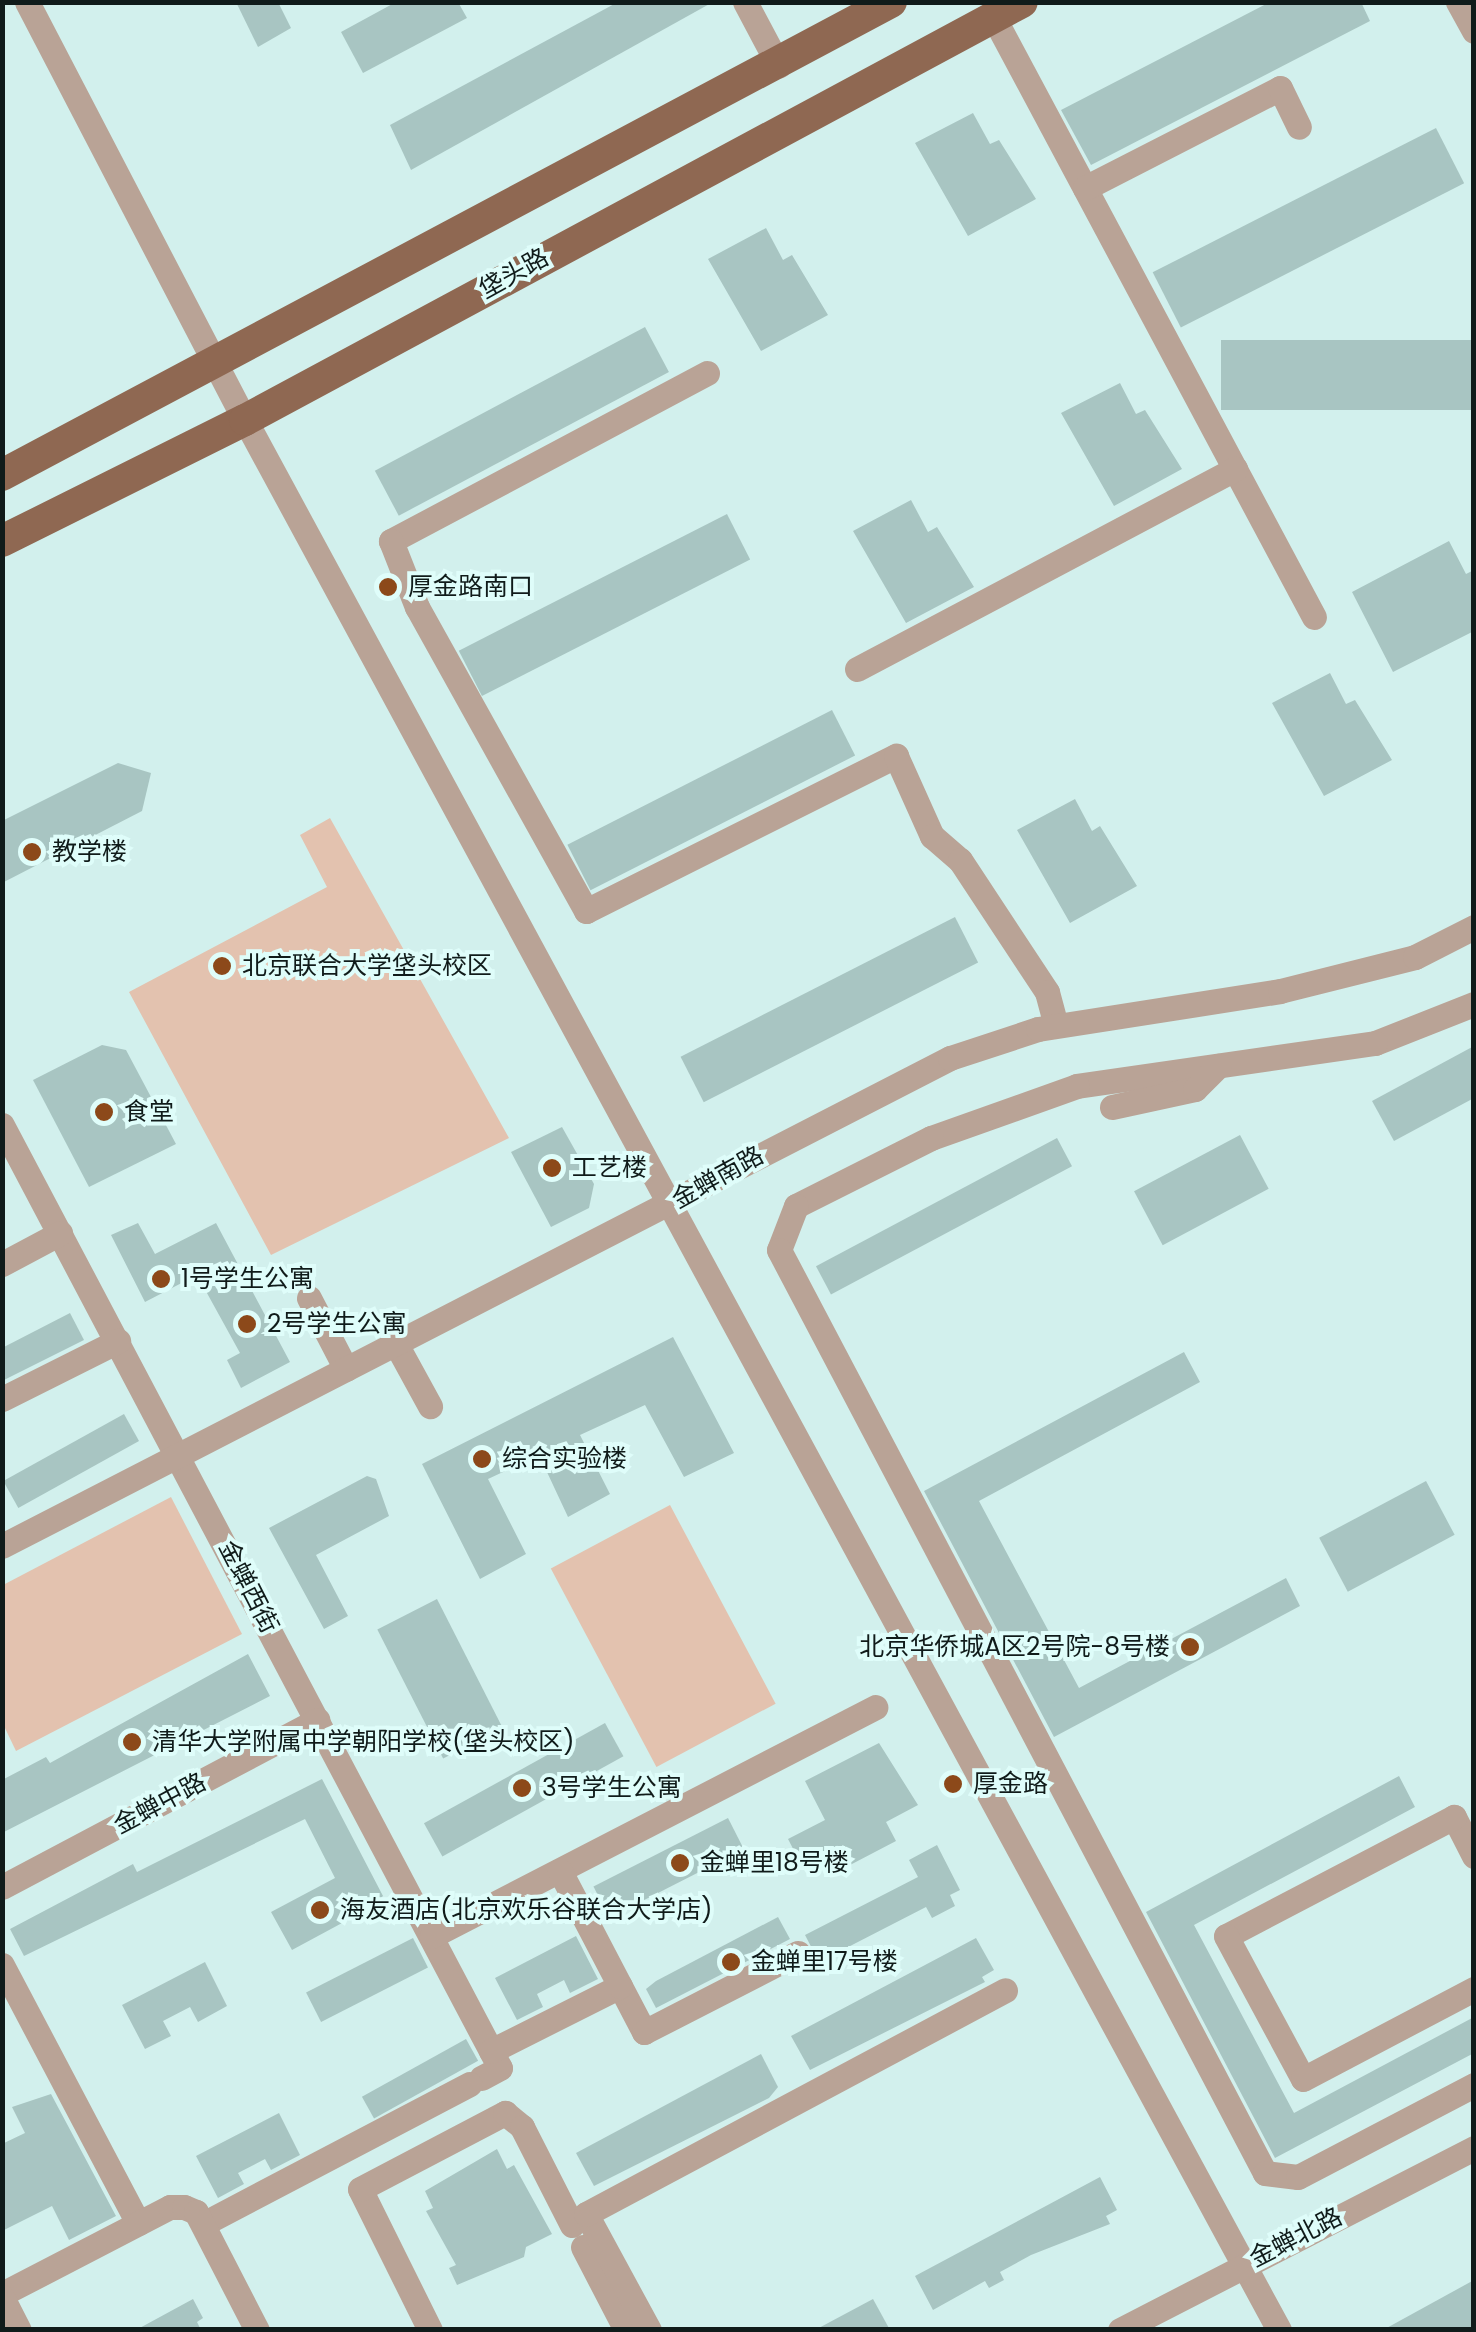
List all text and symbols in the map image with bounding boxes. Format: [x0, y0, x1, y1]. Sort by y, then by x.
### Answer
street label: 垡头路 [474, 243, 554, 305]
place label: 厚金路南口 [408, 572, 533, 602]
marker: 厚金路南口 [377, 576, 399, 598]
place label: 教学楼 [52, 837, 127, 867]
marker: 教学楼 [21, 841, 43, 863]
place label: 北京联合大学垡头校区 [242, 951, 492, 981]
marker: 北京联合大学垡头校区 [211, 955, 233, 977]
place label: 食堂 [124, 1097, 174, 1127]
marker: 食堂 [93, 1101, 115, 1123]
street label: 金蝉南路 [667, 1141, 769, 1215]
place label: 工艺楼 [572, 1153, 647, 1183]
marker: 工艺楼 [541, 1157, 563, 1179]
place label: 1号学生公寓 [181, 1264, 314, 1294]
marker: 1号学生公寓 [150, 1268, 172, 1290]
place label: 2号学生公寓 [267, 1309, 406, 1339]
marker: 2号学生公寓 [236, 1313, 258, 1335]
place label: 综合实验楼 [502, 1444, 627, 1474]
marker: 综合实验楼 [471, 1448, 493, 1470]
street label: 金蝉西街 [212, 1536, 284, 1638]
place label: 北京华侨城A区2号院-8号楼 [859, 1632, 1170, 1662]
marker: 北京华侨城A区2号院-8号楼 [1179, 1636, 1201, 1658]
place label: 清华大学附属中学朝阳学校(垡头校区) [152, 1727, 575, 1757]
marker: 清华大学附属中学朝阳学校(垡头校区) [121, 1731, 143, 1753]
street label: 金蝉中路 [109, 1767, 211, 1841]
place label: 厚金路 [973, 1769, 1048, 1799]
place label: 3号学生公寓 [542, 1773, 682, 1803]
marker: 厚金路 [942, 1773, 964, 1795]
marker: 3号学生公寓 [511, 1777, 533, 1799]
place label: 金蝉里18号楼 [700, 1848, 849, 1878]
marker: 金蝉里18号楼 [669, 1852, 691, 1874]
place label: 海友酒店(北京欢乐谷联合大学店) [340, 1895, 713, 1925]
marker: 海友酒店(北京欢乐谷联合大学店) [309, 1899, 331, 1921]
place label: 金蝉里17号楼 [751, 1947, 898, 1977]
marker: 金蝉里17号楼 [720, 1951, 742, 1973]
street label: 金蝉北路 [1245, 2202, 1347, 2274]

